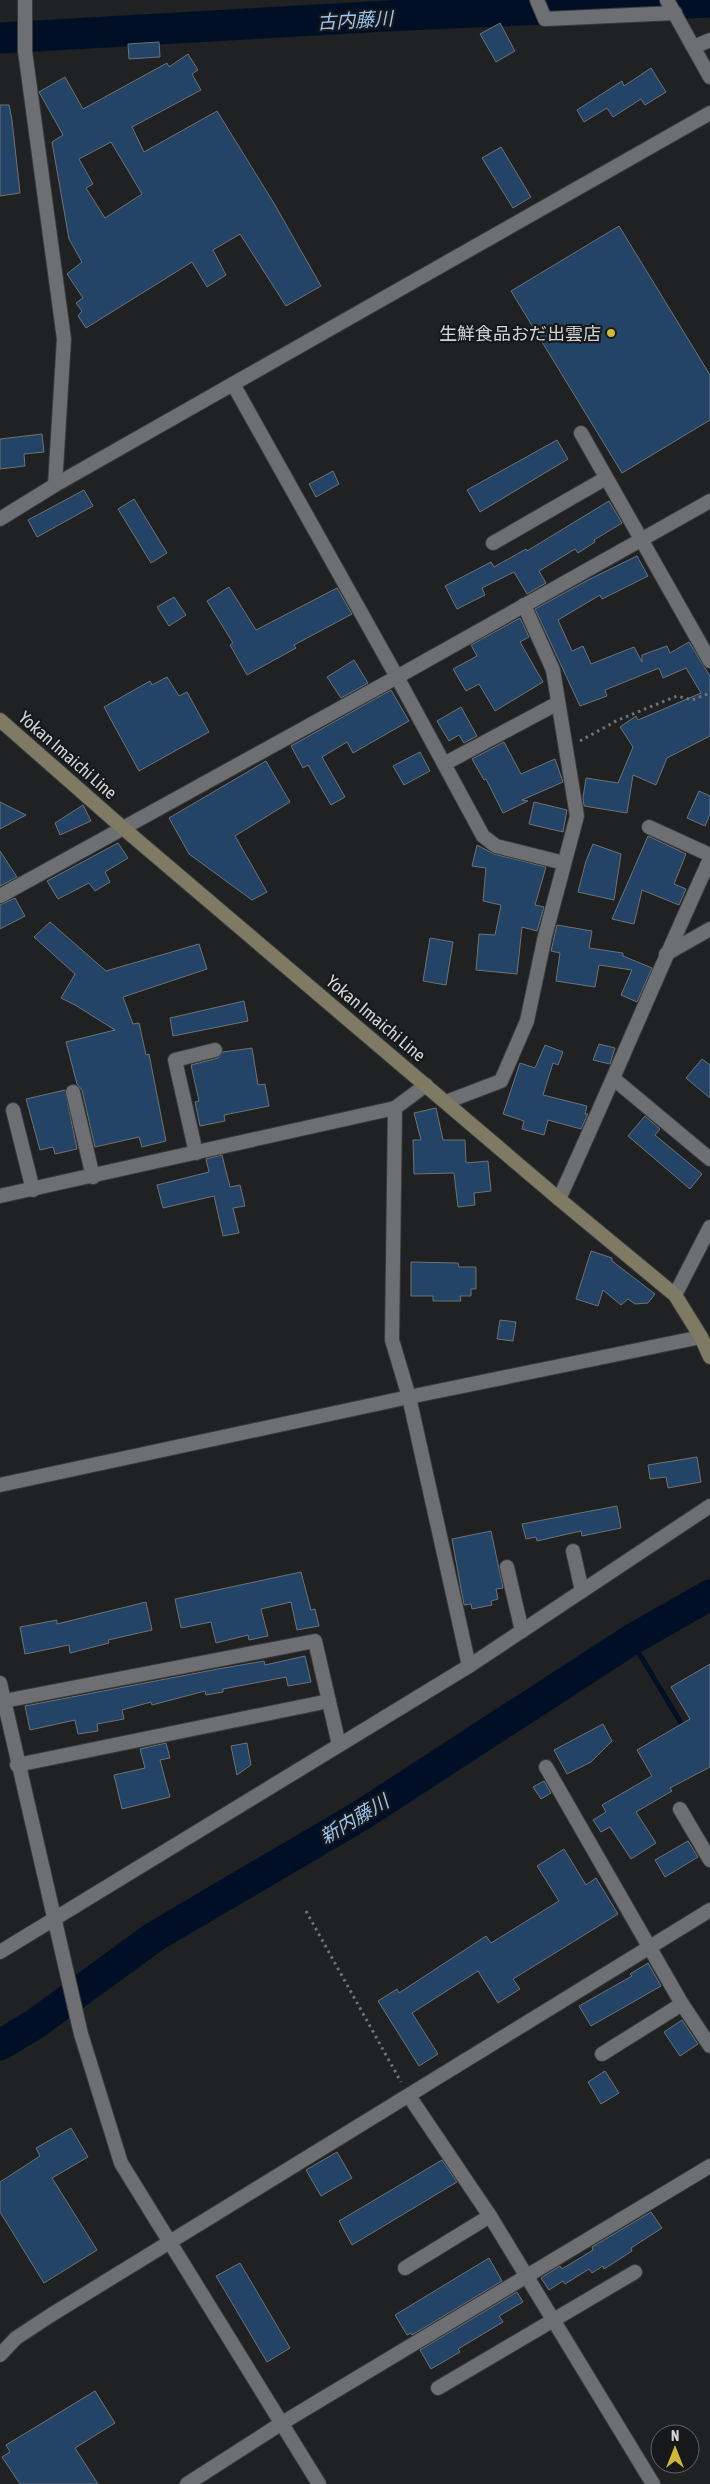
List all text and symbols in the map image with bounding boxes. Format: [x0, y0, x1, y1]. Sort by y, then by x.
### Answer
water label: 古内藤川 [316, 7, 396, 33]
place label: 生鮮食品おだ出雲店 [439, 323, 601, 344]
marker: 生鮮食品おだ出雲店 [605, 327, 617, 339]
street label: Yokan Imaichi Line [15, 707, 121, 803]
street label: Yokan Imaichi Line [322, 970, 430, 1066]
water label: 新内藤川 [316, 1789, 394, 1848]
north arrow [650, 2424, 700, 2474]
text: N [671, 2428, 679, 2444]

